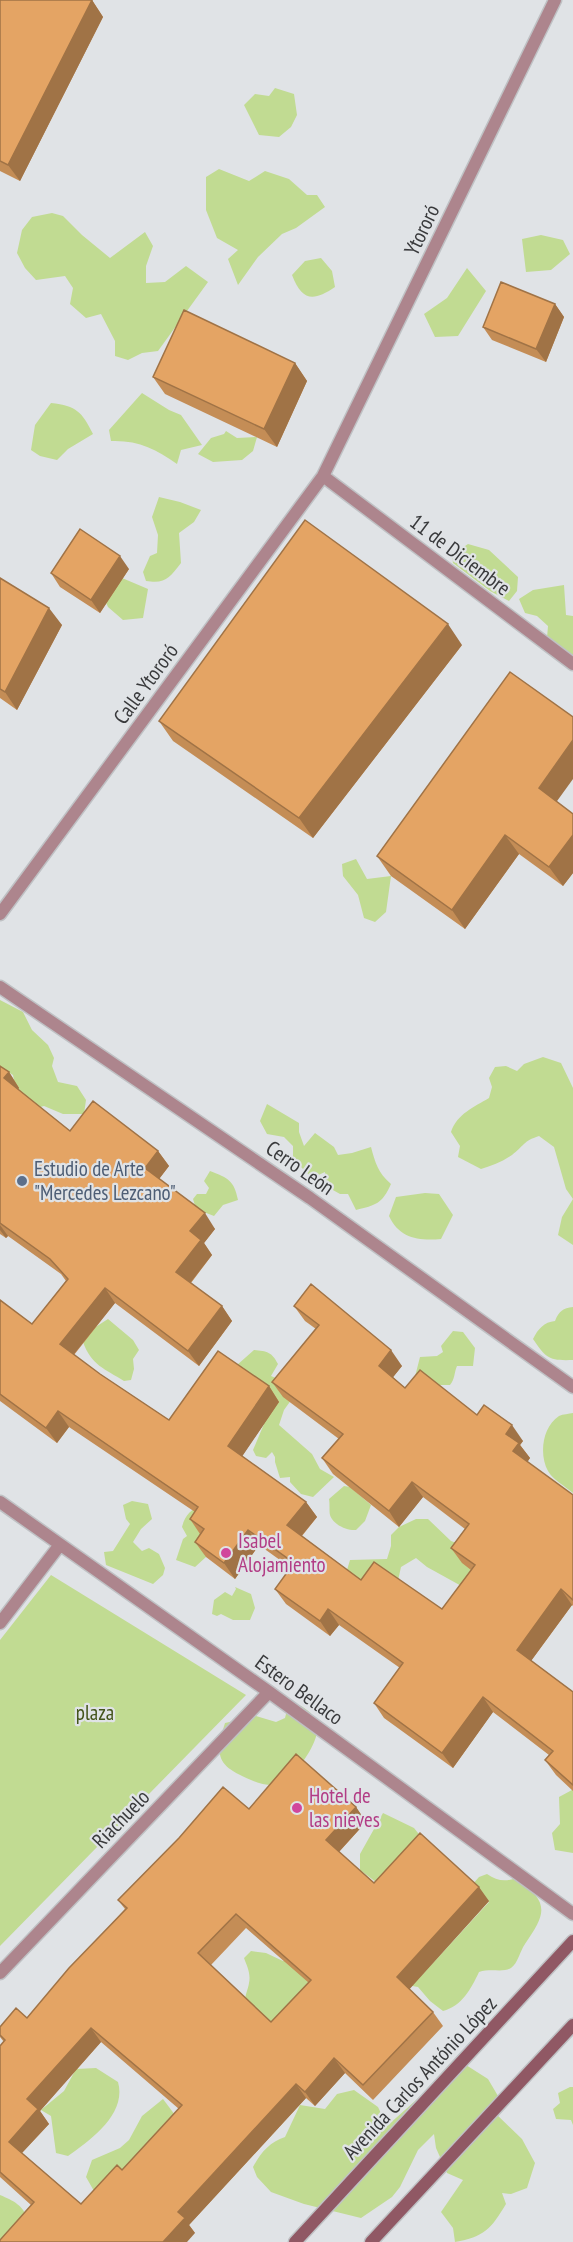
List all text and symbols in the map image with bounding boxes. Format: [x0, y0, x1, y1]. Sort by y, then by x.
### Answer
street label: Ytororó [398, 200, 445, 260]
street label: 11 de Diciembre [405, 508, 516, 601]
street label: Calle Ytororó [107, 638, 184, 729]
street label: Cerro León [261, 1134, 340, 1201]
place label: Estudio de Arte "Mercedes Lezcano" [34, 1155, 176, 1206]
marker: Estudio de Arte "Mercedes Lezcano" [15, 1174, 29, 1188]
place label: Isabel Alojamiento [238, 1527, 326, 1578]
marker: Isabel Alojamiento [219, 1546, 233, 1560]
street label: Estero Bellaco [250, 1649, 349, 1731]
park label: plaza [76, 1699, 114, 1726]
place label: Hotel de las nieves [309, 1782, 380, 1833]
street label: Riachuelo [86, 1784, 155, 1854]
marker: Hotel de las nieves [290, 1801, 304, 1815]
street label: Avenida Carlos António López [337, 1990, 502, 2165]

